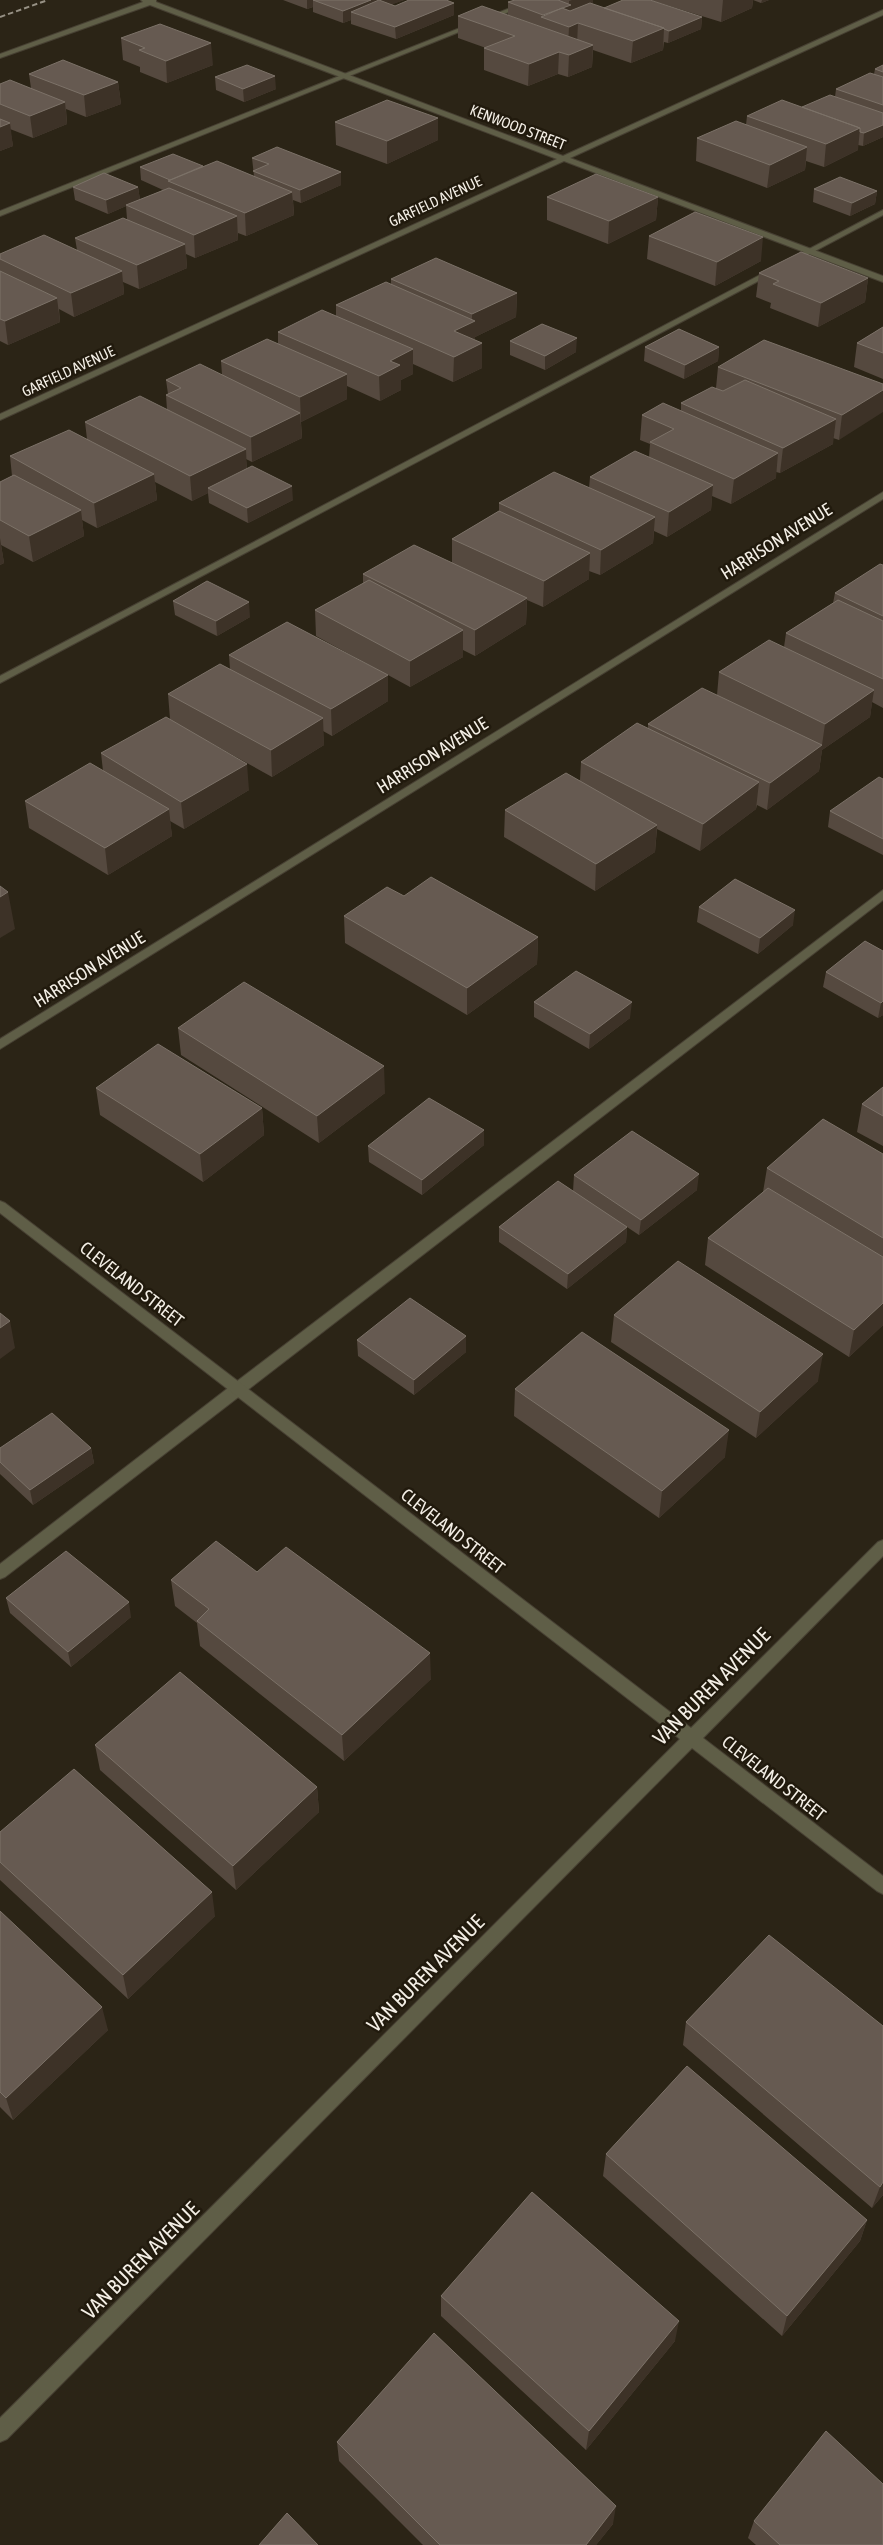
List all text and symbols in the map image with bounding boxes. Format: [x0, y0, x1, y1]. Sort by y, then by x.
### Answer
street label: KENWOOD STREET [468, 101, 569, 153]
street label: GARFIELD AVENUE [386, 172, 485, 230]
street label: GARFIELD AVENUE [19, 342, 118, 400]
street label: HARRISON AVENUE [717, 498, 836, 584]
street label: HARRISON AVENUE [373, 712, 492, 798]
street label: HARRISON AVENUE [30, 926, 149, 1012]
street label: CLEVELAND STREET [76, 1237, 188, 1331]
street label: CLEVELAND STREET [397, 1484, 509, 1578]
street label: VAN BUREN AVENUE [648, 1623, 774, 1749]
street label: CLEVELAND STREET [718, 1731, 830, 1825]
street label: VAN BUREN AVENUE [362, 1910, 488, 2036]
street label: VAN BUREN AVENUE [77, 2197, 203, 2323]

